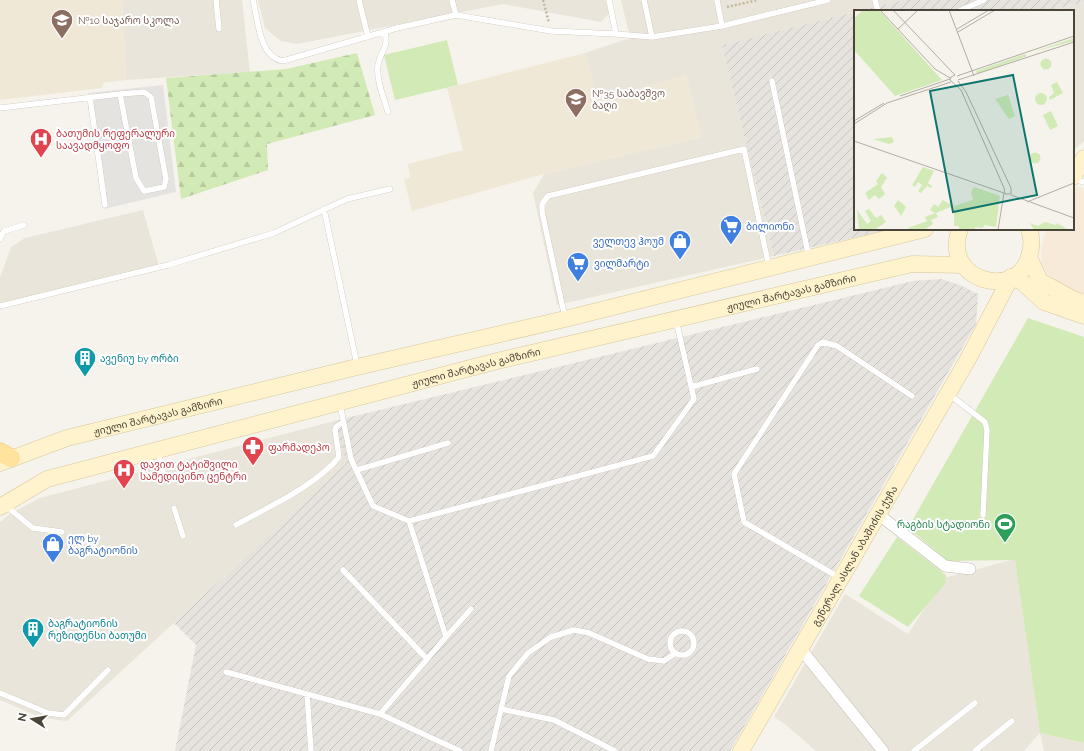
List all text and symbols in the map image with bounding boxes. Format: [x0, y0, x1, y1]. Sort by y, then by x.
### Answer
school or university icon: №10 საჯარო სკოლა [49, 7, 75, 40]
inset map [854, 10, 1074, 230]
place label: №10 საჯარო სკოლა [78, 15, 180, 27]
school or university icon: №35 საბავშვო ბაღი [563, 86, 589, 119]
place label: №35 საბავშვო ბაღი [592, 88, 665, 112]
hospital icon: ბათუმის რეფერალური საავადმყოფო [28, 126, 54, 159]
place label: ბათუმის რეფერალური საავადმყოფო [56, 128, 175, 152]
supermarket icon: ბილიონი [718, 213, 744, 246]
place label: ბილიონი [746, 221, 795, 233]
shop icon: ველთევ ჰოუმ [667, 228, 693, 261]
place label: ველთევ ჰოუმ [593, 236, 664, 248]
supermarket icon: ვილმარტი [565, 250, 591, 283]
place label: ვილმარტი [594, 258, 650, 270]
street label: ჟიული შარტავას გამზირი [726, 272, 857, 314]
building icon: ავენიუ by ორბი [72, 345, 98, 378]
street label: ჟიული შარტავას გამზირი [410, 346, 542, 390]
place label: ავენიუ by ორბი [100, 353, 179, 365]
street label: ჟიული შარტავას გამზირი [92, 395, 224, 438]
pharmacy icon: ფარმადეპო [240, 434, 266, 467]
place label: ფარმადეპო [268, 442, 330, 454]
hospital icon: დავით ტატიშვილი სამედიცინო ცენტრი [111, 457, 137, 490]
place label: დავით ტატიშვილი სამედიცინო ცენტრი [140, 459, 247, 483]
street label: გენერალ ასლან აბაშიძის ქუჩა [810, 484, 900, 628]
sports icon: რაგბის სტადიონი [992, 511, 1018, 544]
place label: რაგბის სტადიონი [897, 519, 990, 531]
shop icon: ელ by ბაგრატიონის [40, 531, 66, 564]
place label: ელ by ბაგრატიონის [68, 533, 138, 557]
building icon: ბაგრატიონის რეზიდენსი ბათუმი [20, 616, 46, 649]
place label: ბაგრატიონის რეზიდენსი ბათუმი [48, 618, 147, 642]
north arrow [12, 699, 52, 739]
text: N [15, 712, 30, 723]

